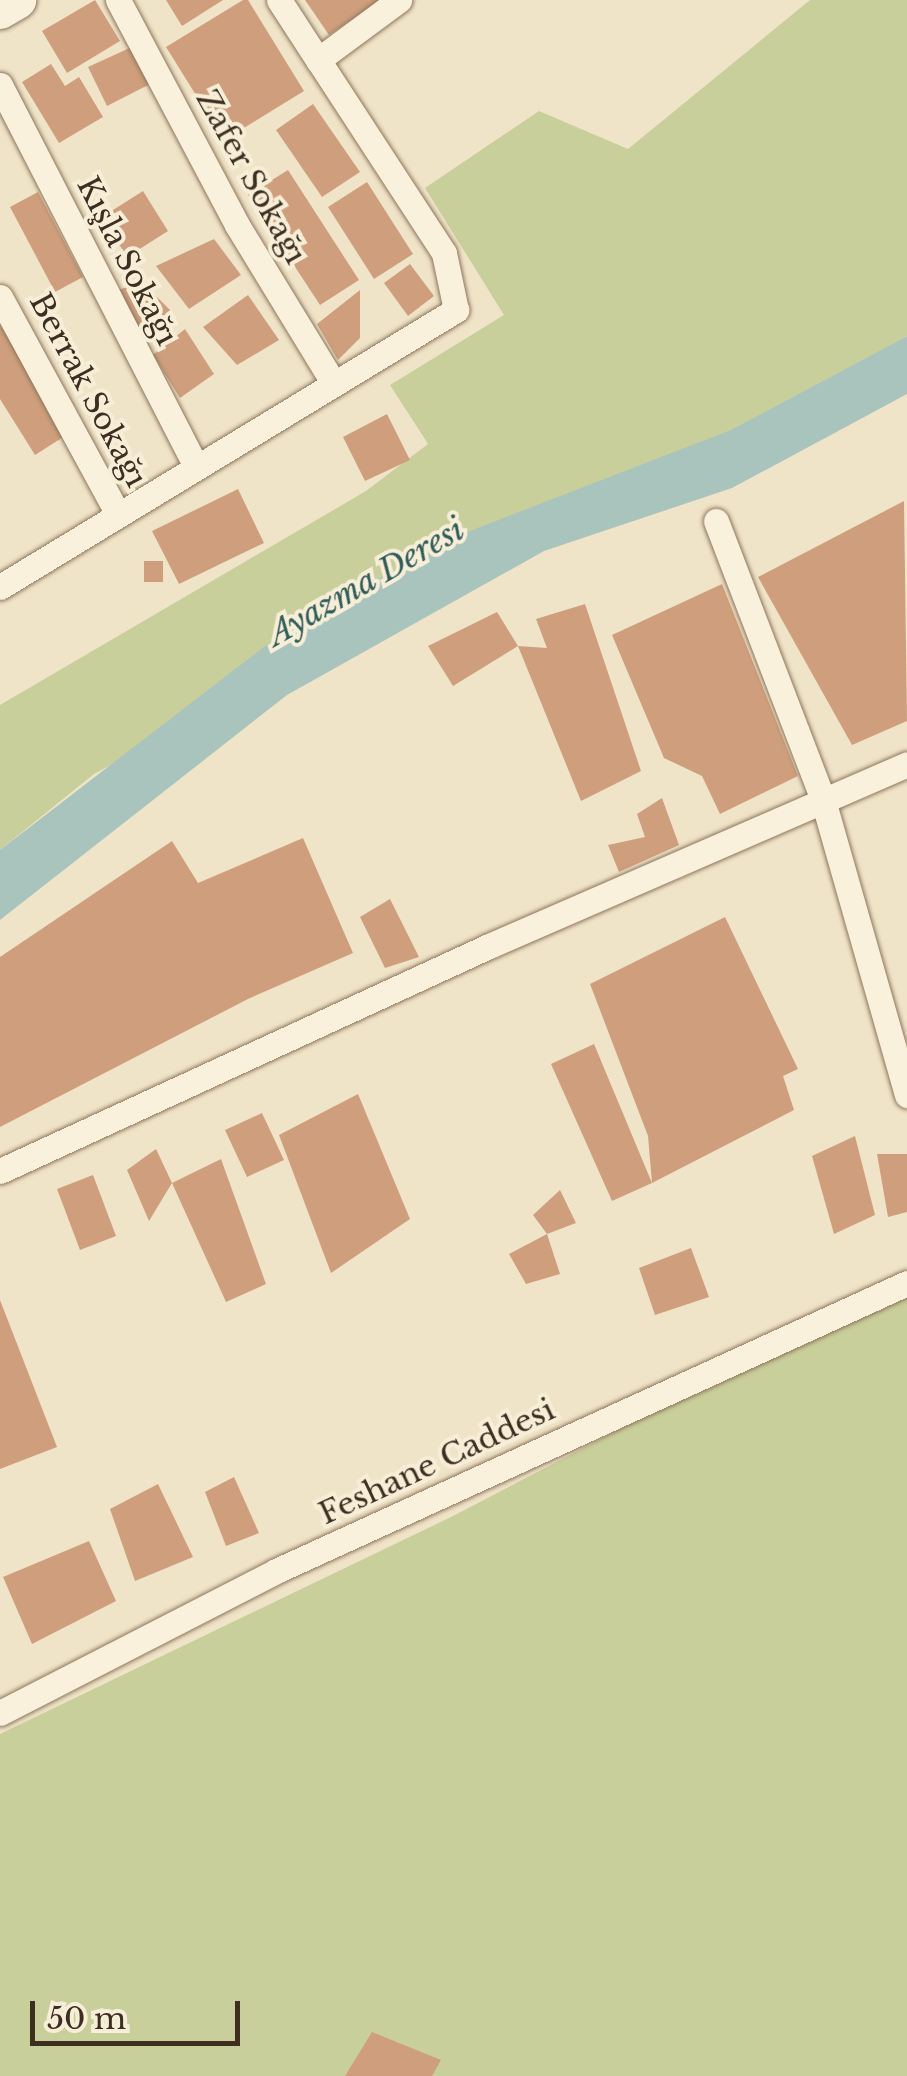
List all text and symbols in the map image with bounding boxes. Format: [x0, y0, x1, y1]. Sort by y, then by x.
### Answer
street label: Zafer Sokağı [188, 83, 314, 271]
street label: Kışla Sokağı [69, 171, 185, 351]
street label: Berrak Sokağı [22, 287, 154, 493]
water label: Ayazma Deresi [260, 510, 472, 654]
street label: Feshane Caddesi [314, 1392, 560, 1532]
scale bar [35, 1981, 245, 2043]
text: 50 m [47, 2000, 126, 2037]

